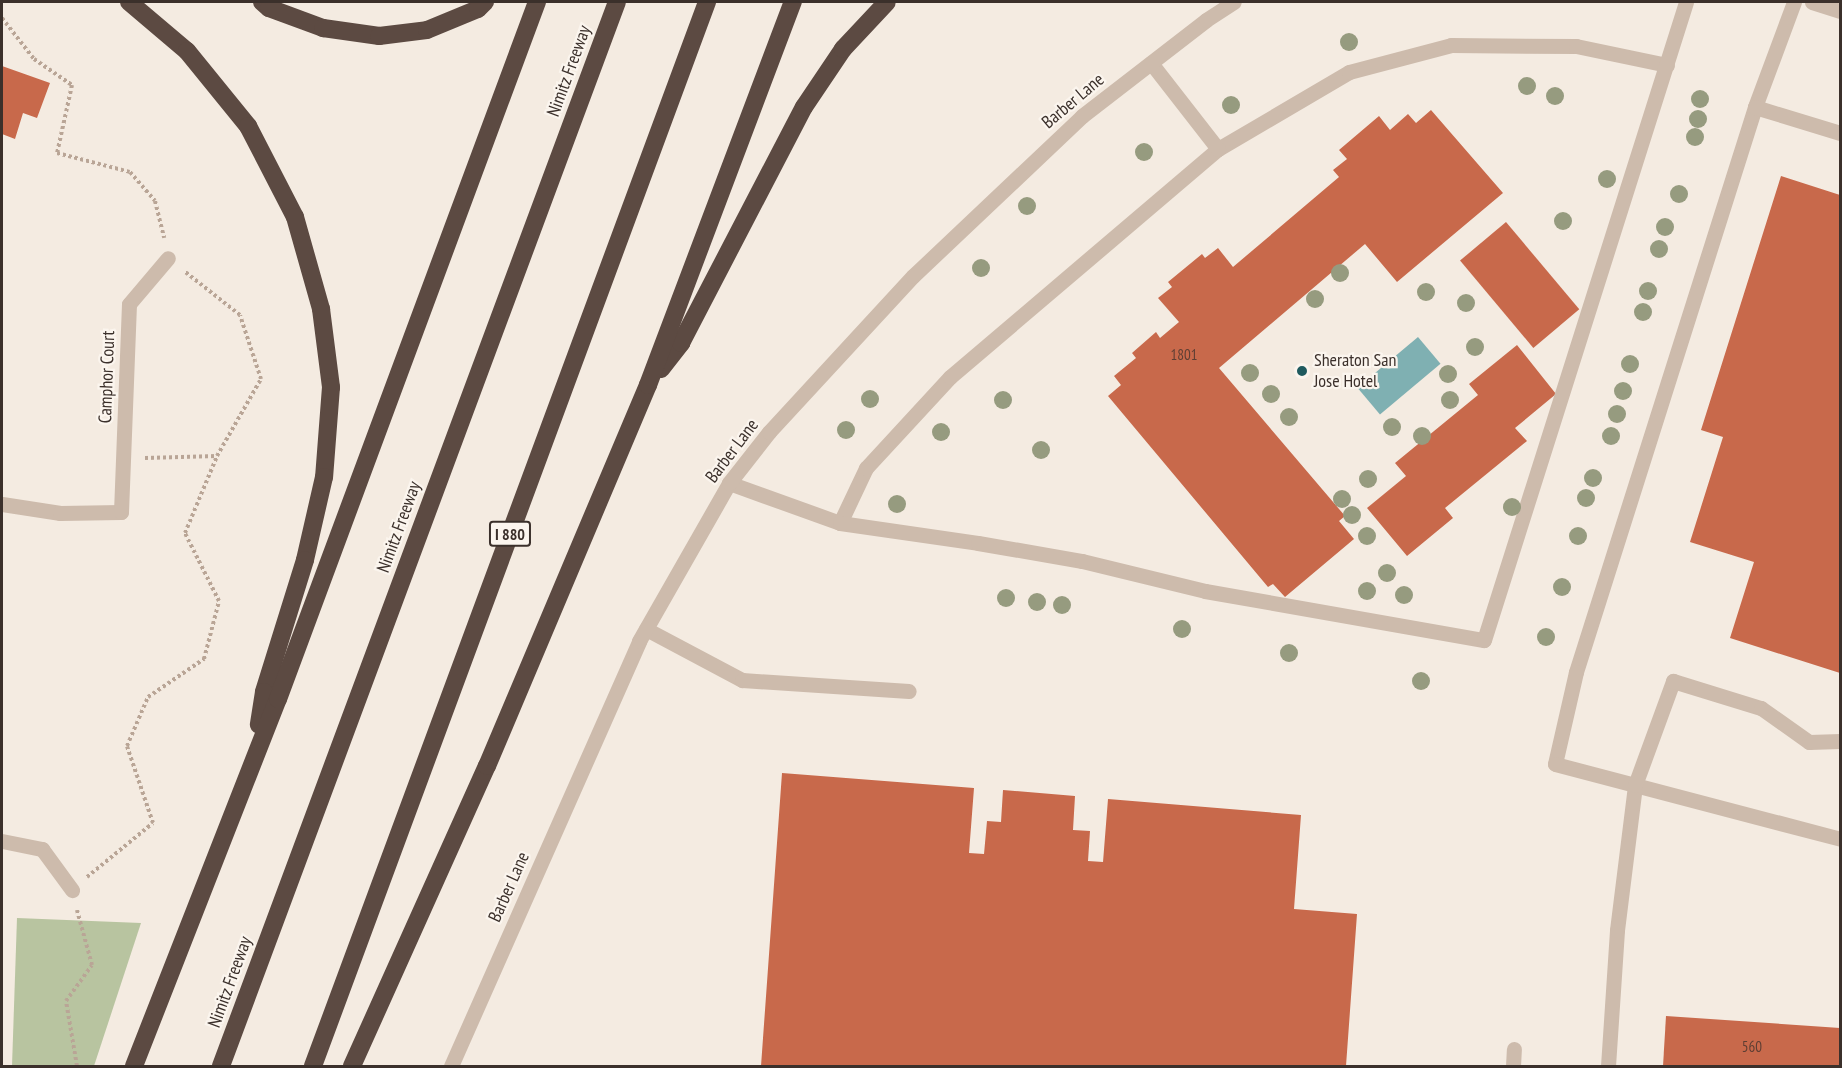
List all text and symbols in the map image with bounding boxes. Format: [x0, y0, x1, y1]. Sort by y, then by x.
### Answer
street label: Nimitz Freeway [542, 22, 596, 120]
street label: Barber Lane [1038, 69, 1108, 133]
street label: Camphor Court [95, 330, 119, 424]
house number: 1801 [1171, 346, 1197, 364]
place label: Sheraton San Jose Hotel [1314, 350, 1396, 392]
marker: Sheraton San Jose Hotel [1295, 364, 1309, 378]
street label: Barber Lane [701, 415, 763, 487]
street label: Nimitz Freeway [372, 478, 426, 576]
road number: I 880 [488, 521, 532, 547]
street label: Barber Lane [484, 849, 534, 925]
street label: Nimitz Freeway [203, 933, 257, 1031]
house number: 560 [1742, 1038, 1762, 1056]

